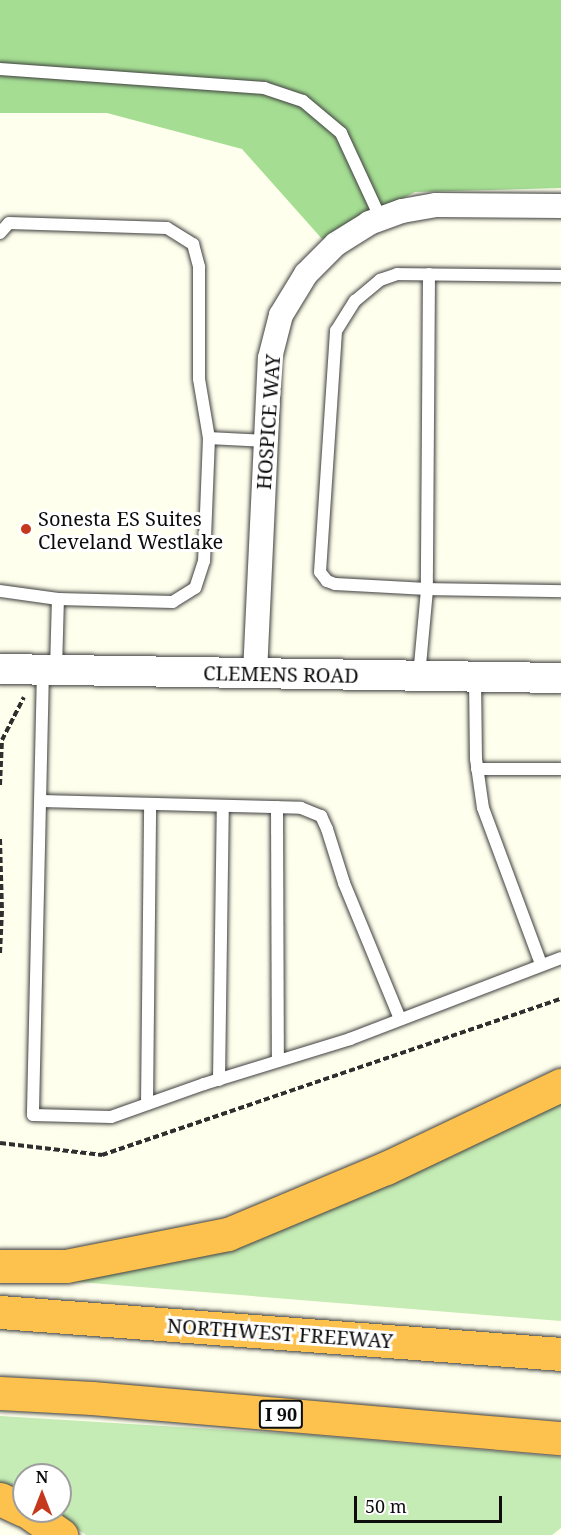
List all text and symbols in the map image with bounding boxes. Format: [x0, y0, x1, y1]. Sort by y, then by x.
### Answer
street label: HOSPICE WAY [251, 353, 285, 491]
place label: Sonesta ES Suites Cleveland Westlake [38, 506, 223, 553]
marker: Sonesta ES Suites Cleveland Westlake [19, 522, 33, 536]
street label: CLEMENS ROAD [203, 661, 359, 687]
street label: NORTHWEST FREEWAY [166, 1313, 394, 1353]
road number: I 90 [258, 1399, 304, 1429]
north arrow [12, 1463, 72, 1523]
text: N [36, 1466, 48, 1488]
scale bar [357, 1484, 506, 1522]
text: 50 m [365, 1494, 407, 1518]

